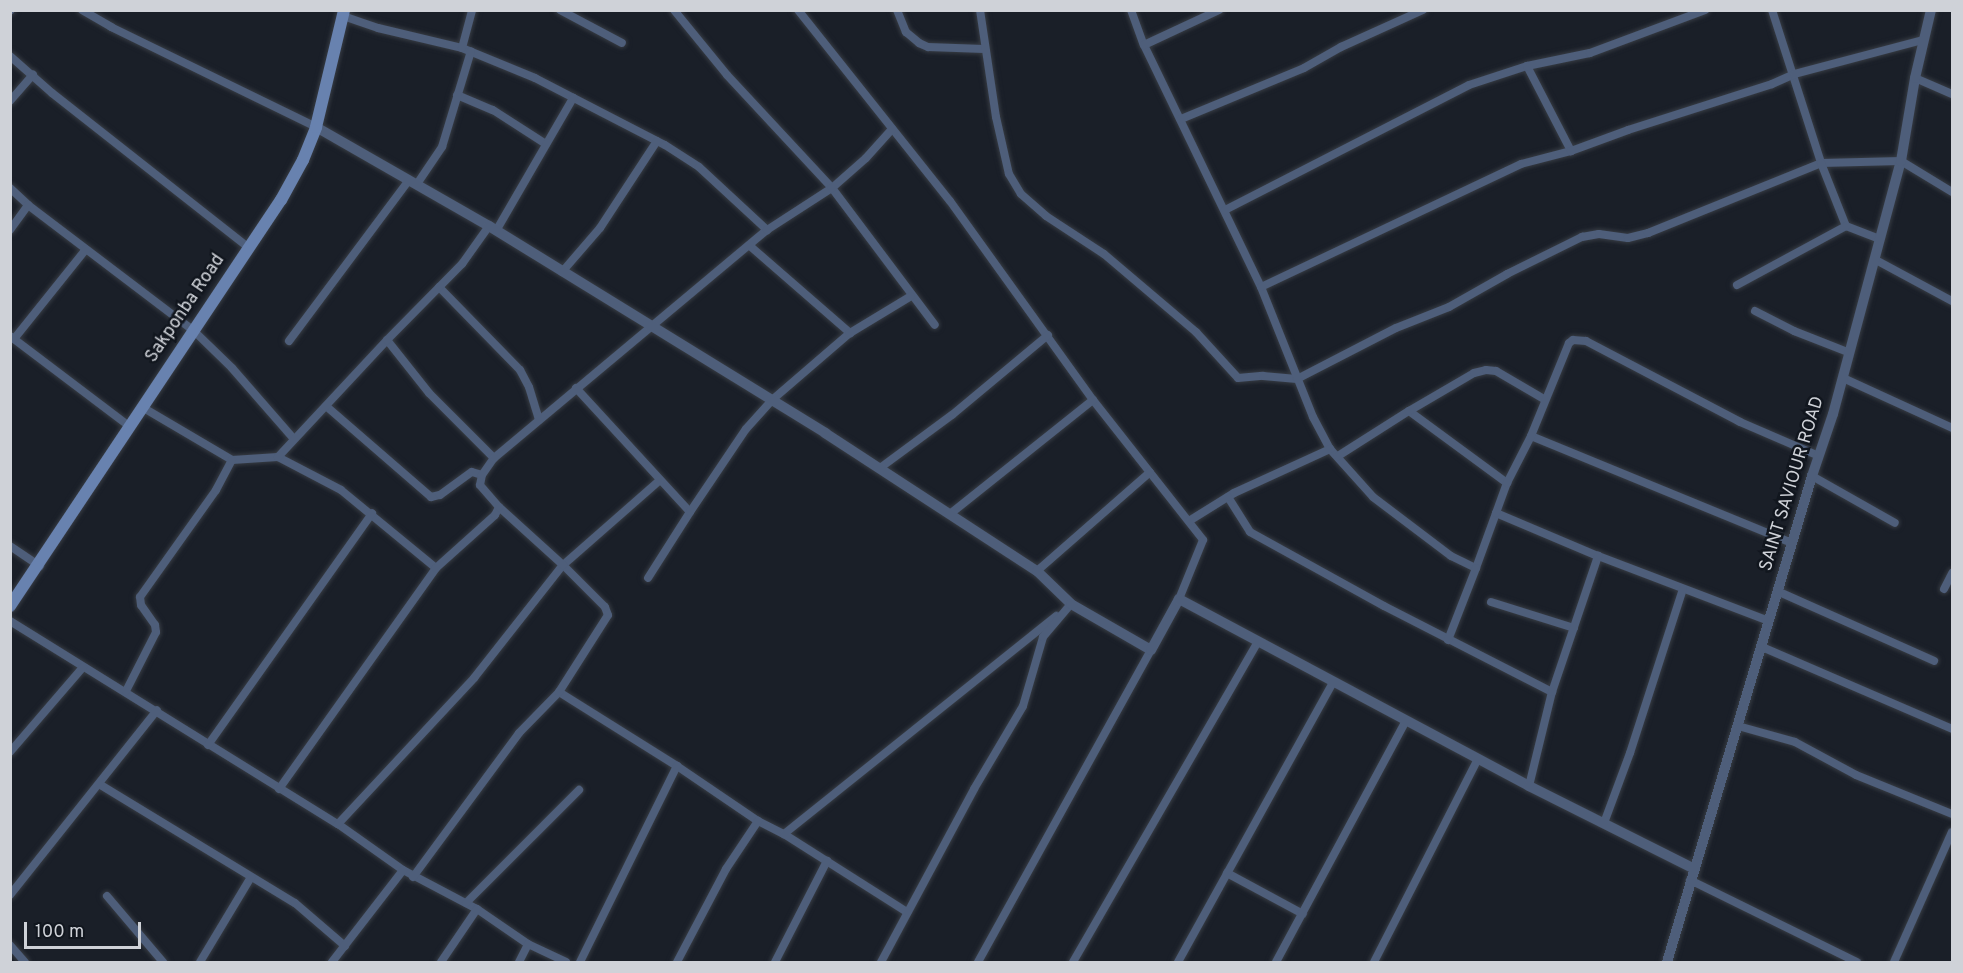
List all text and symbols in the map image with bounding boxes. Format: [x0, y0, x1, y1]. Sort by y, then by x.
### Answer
street label: Sakponba Road [142, 251, 230, 367]
street label: SAINT SAVIOUR ROAD [1756, 394, 1830, 574]
scale bar [27, 910, 144, 948]
text: 100 m [35, 921, 84, 944]

